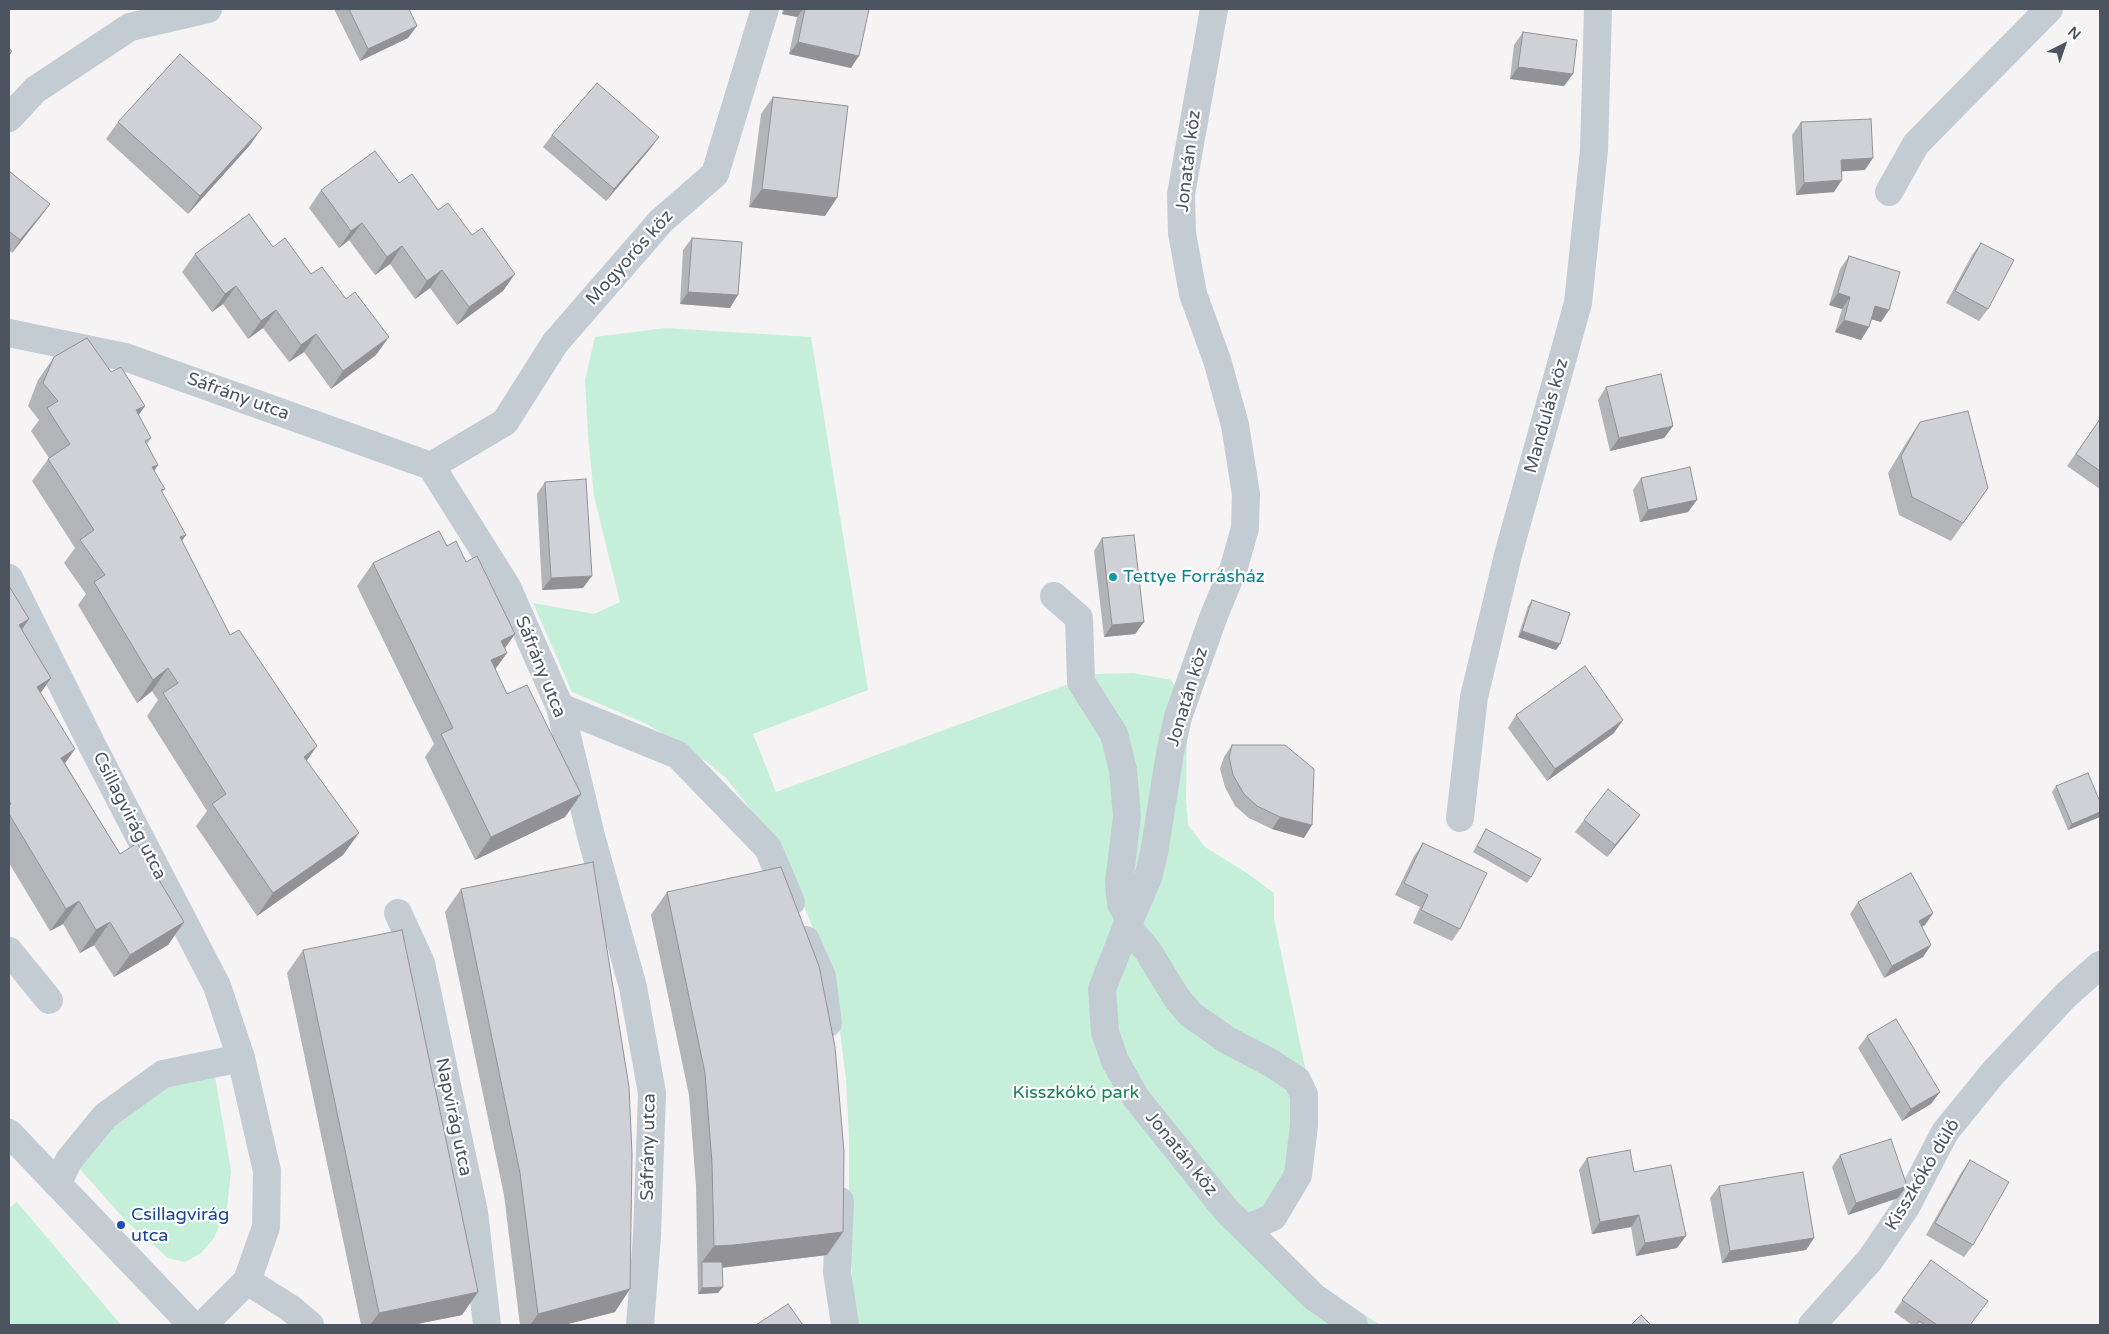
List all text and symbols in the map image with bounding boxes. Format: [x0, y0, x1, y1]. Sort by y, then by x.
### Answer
north arrow [2039, 20, 2089, 70]
text: N [2064, 23, 2084, 43]
street label: Jonatán köz [1172, 109, 1206, 213]
street label: Mogyorós köz [582, 206, 678, 310]
street label: Mandulás köz [1520, 356, 1574, 476]
street label: Sáfrány utca [184, 368, 292, 426]
place label: Tettye Forrásház [1123, 566, 1265, 588]
marker: Tettye Forrásház [1107, 571, 1119, 583]
street label: Sáfrány utca [510, 613, 570, 721]
street label: Jonatán köz [1163, 645, 1213, 749]
street label: Csillagvirág utca [88, 749, 170, 883]
street label: Napvirág utca [430, 1056, 476, 1178]
park label: Kisszkókó park [1013, 1082, 1139, 1104]
street label: Sáfrány utca [637, 1093, 661, 1201]
street label: Jonatán köz [1140, 1107, 1222, 1201]
street label: Kisszkókó dűlő [1881, 1115, 1965, 1235]
place label: Csillagvirág utca [131, 1204, 229, 1246]
marker: Csillagvirág utca [115, 1219, 127, 1231]

